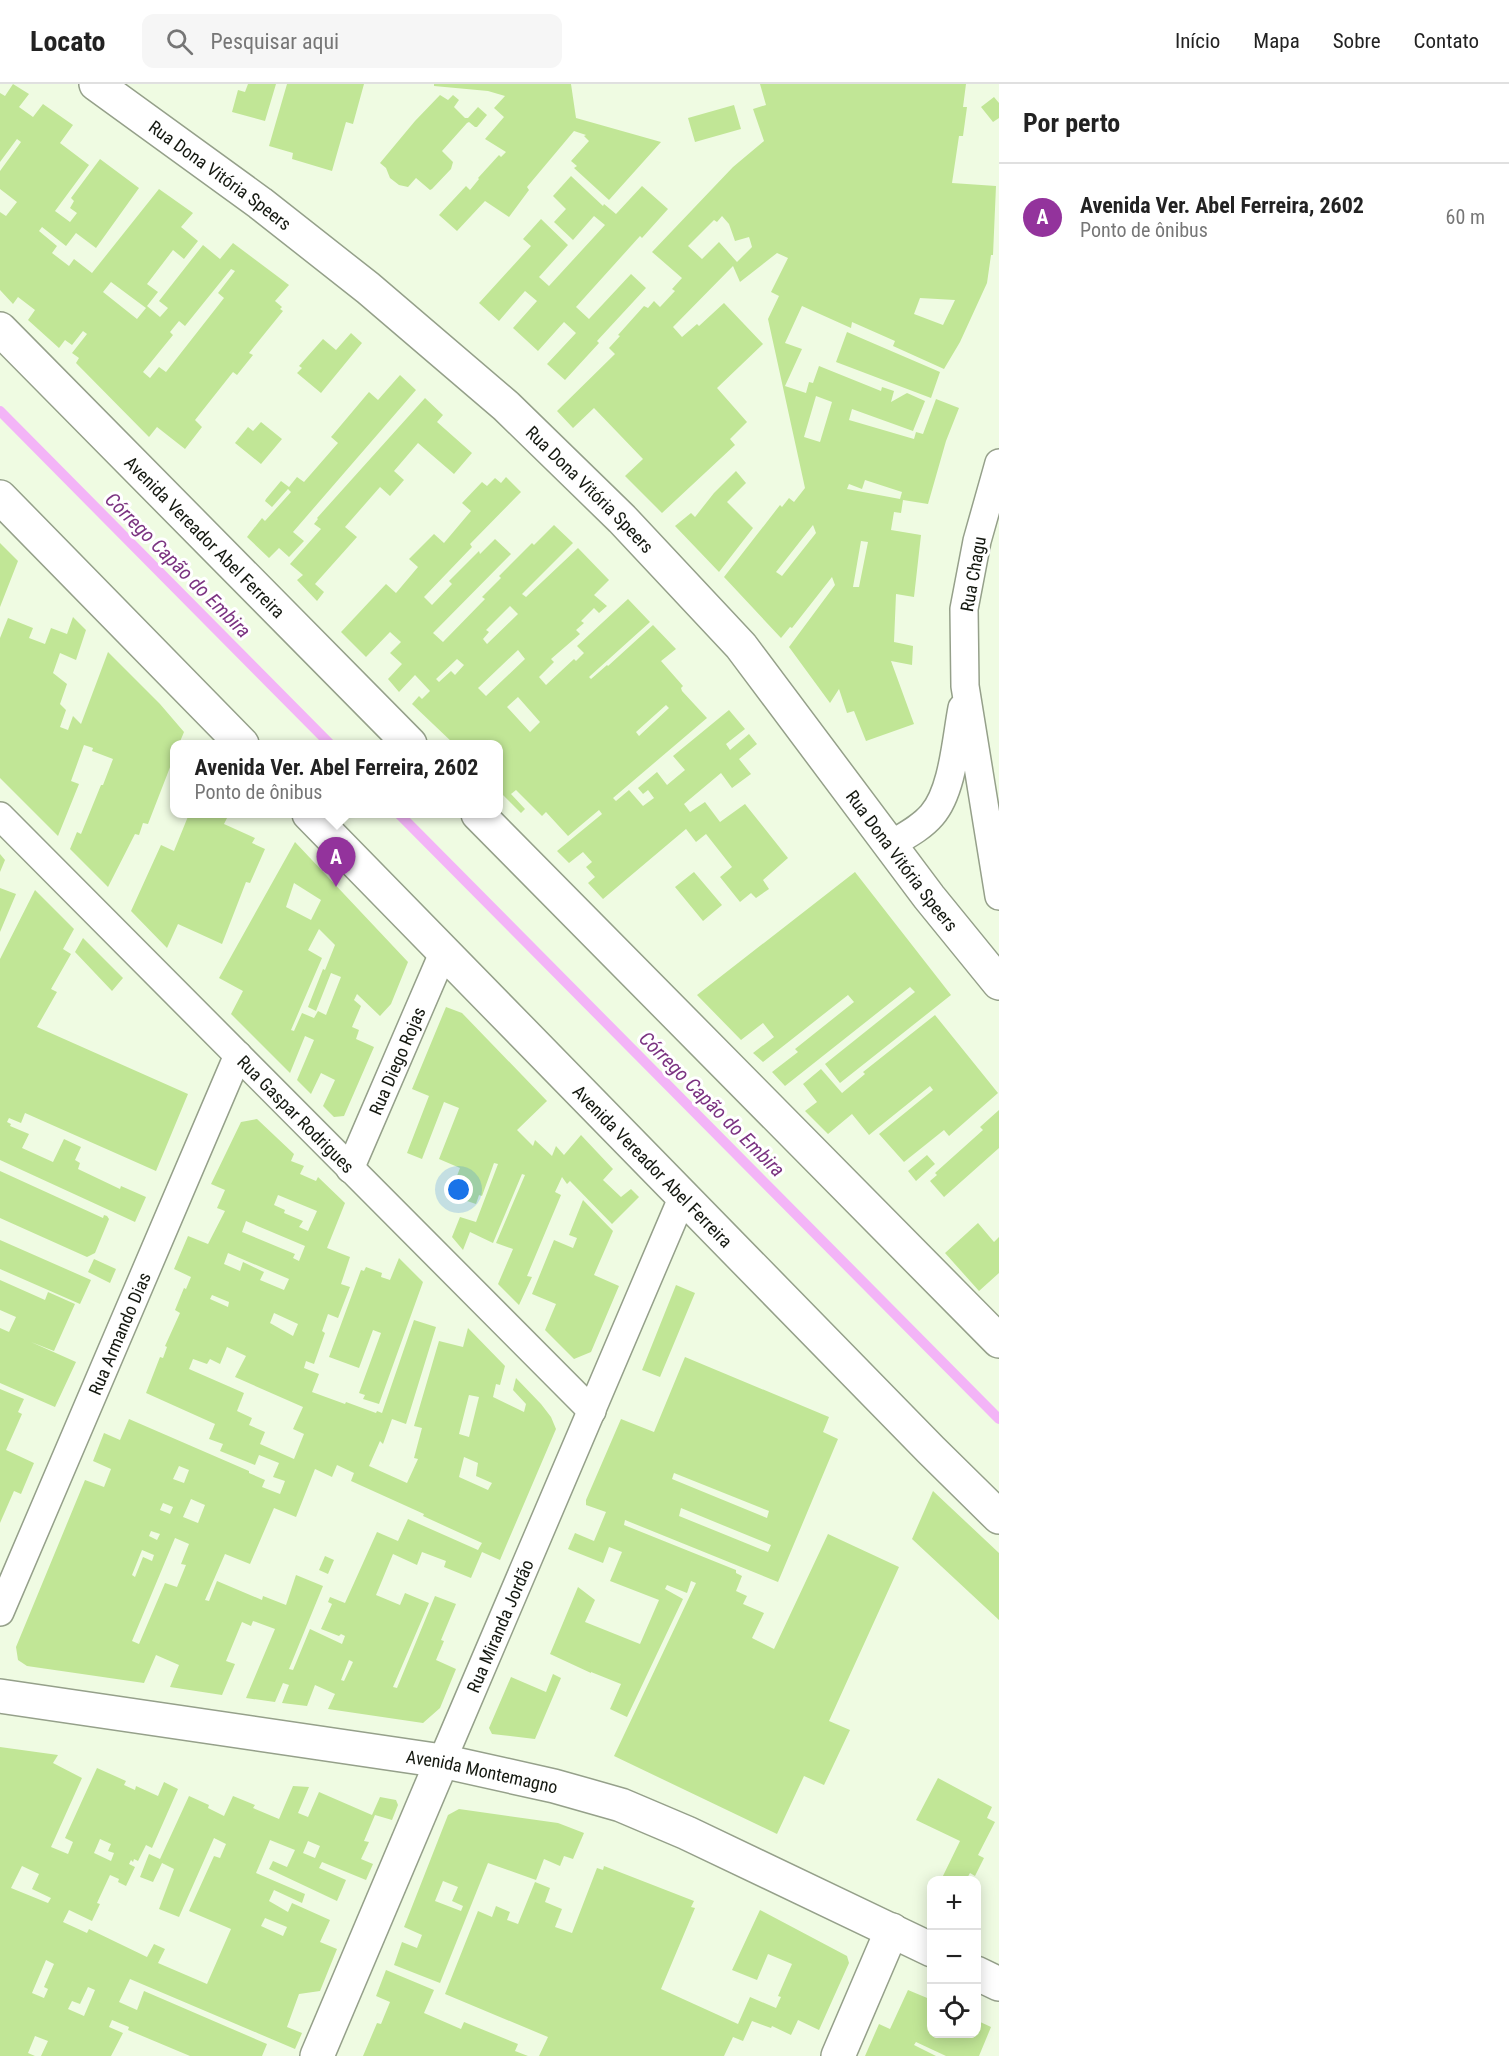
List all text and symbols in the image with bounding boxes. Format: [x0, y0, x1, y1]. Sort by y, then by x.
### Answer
search box [142, 14, 562, 68]
text: Locato [30, 25, 106, 58]
icon: search [163, 25, 196, 58]
text: Pesquisar aqui [211, 29, 339, 54]
text: Início [1175, 29, 1220, 53]
text: Mapa [1253, 29, 1300, 53]
text: Sobre [1333, 29, 1381, 53]
text: Contato [1414, 29, 1479, 53]
text: Por perto [1023, 108, 1120, 138]
street label: Rua Dona Vitória Speers [145, 116, 296, 234]
text: Avenida Ver. Abel Ferreira, 2602 [1080, 193, 1364, 218]
text: A [1037, 205, 1048, 229]
text: 60 m [1446, 205, 1485, 229]
text: Ponto de ônibus [1080, 218, 1208, 242]
street label: Rua Dona Vitória Speers [522, 421, 658, 557]
street label: Avenida Vereador Abel Ferreira [121, 452, 290, 622]
water label: Córrego Capão do Embira [100, 487, 256, 643]
street label: Rua Chagu [956, 535, 990, 613]
popup [170, 740, 503, 818]
text: Avenida Ver. Abel Ferreira, 2602 [195, 755, 478, 780]
text: Ponto de ônibus [195, 780, 322, 804]
street label: Rua Dona Vitória Speers [842, 786, 963, 935]
pin: A [316, 838, 356, 887]
street label: Rua Diego Rojas [364, 1003, 429, 1118]
water label: Córrego Capão do Embira [634, 1026, 790, 1182]
street label: Rua Gaspar Rodrigues [233, 1051, 359, 1177]
street label: Avenida Vereador Abel Ferreira [569, 1080, 737, 1251]
your location [444, 1175, 473, 1204]
street label: Rua Armando Dias [84, 1269, 154, 1398]
street label: Rua Miranda Jordão [462, 1556, 537, 1696]
street label: Avenida Montemagno [405, 1745, 560, 1797]
map controls [927, 1876, 981, 2038]
button: + [927, 1876, 981, 1930]
button: − [927, 1930, 981, 1984]
button: locate [927, 1984, 981, 2038]

